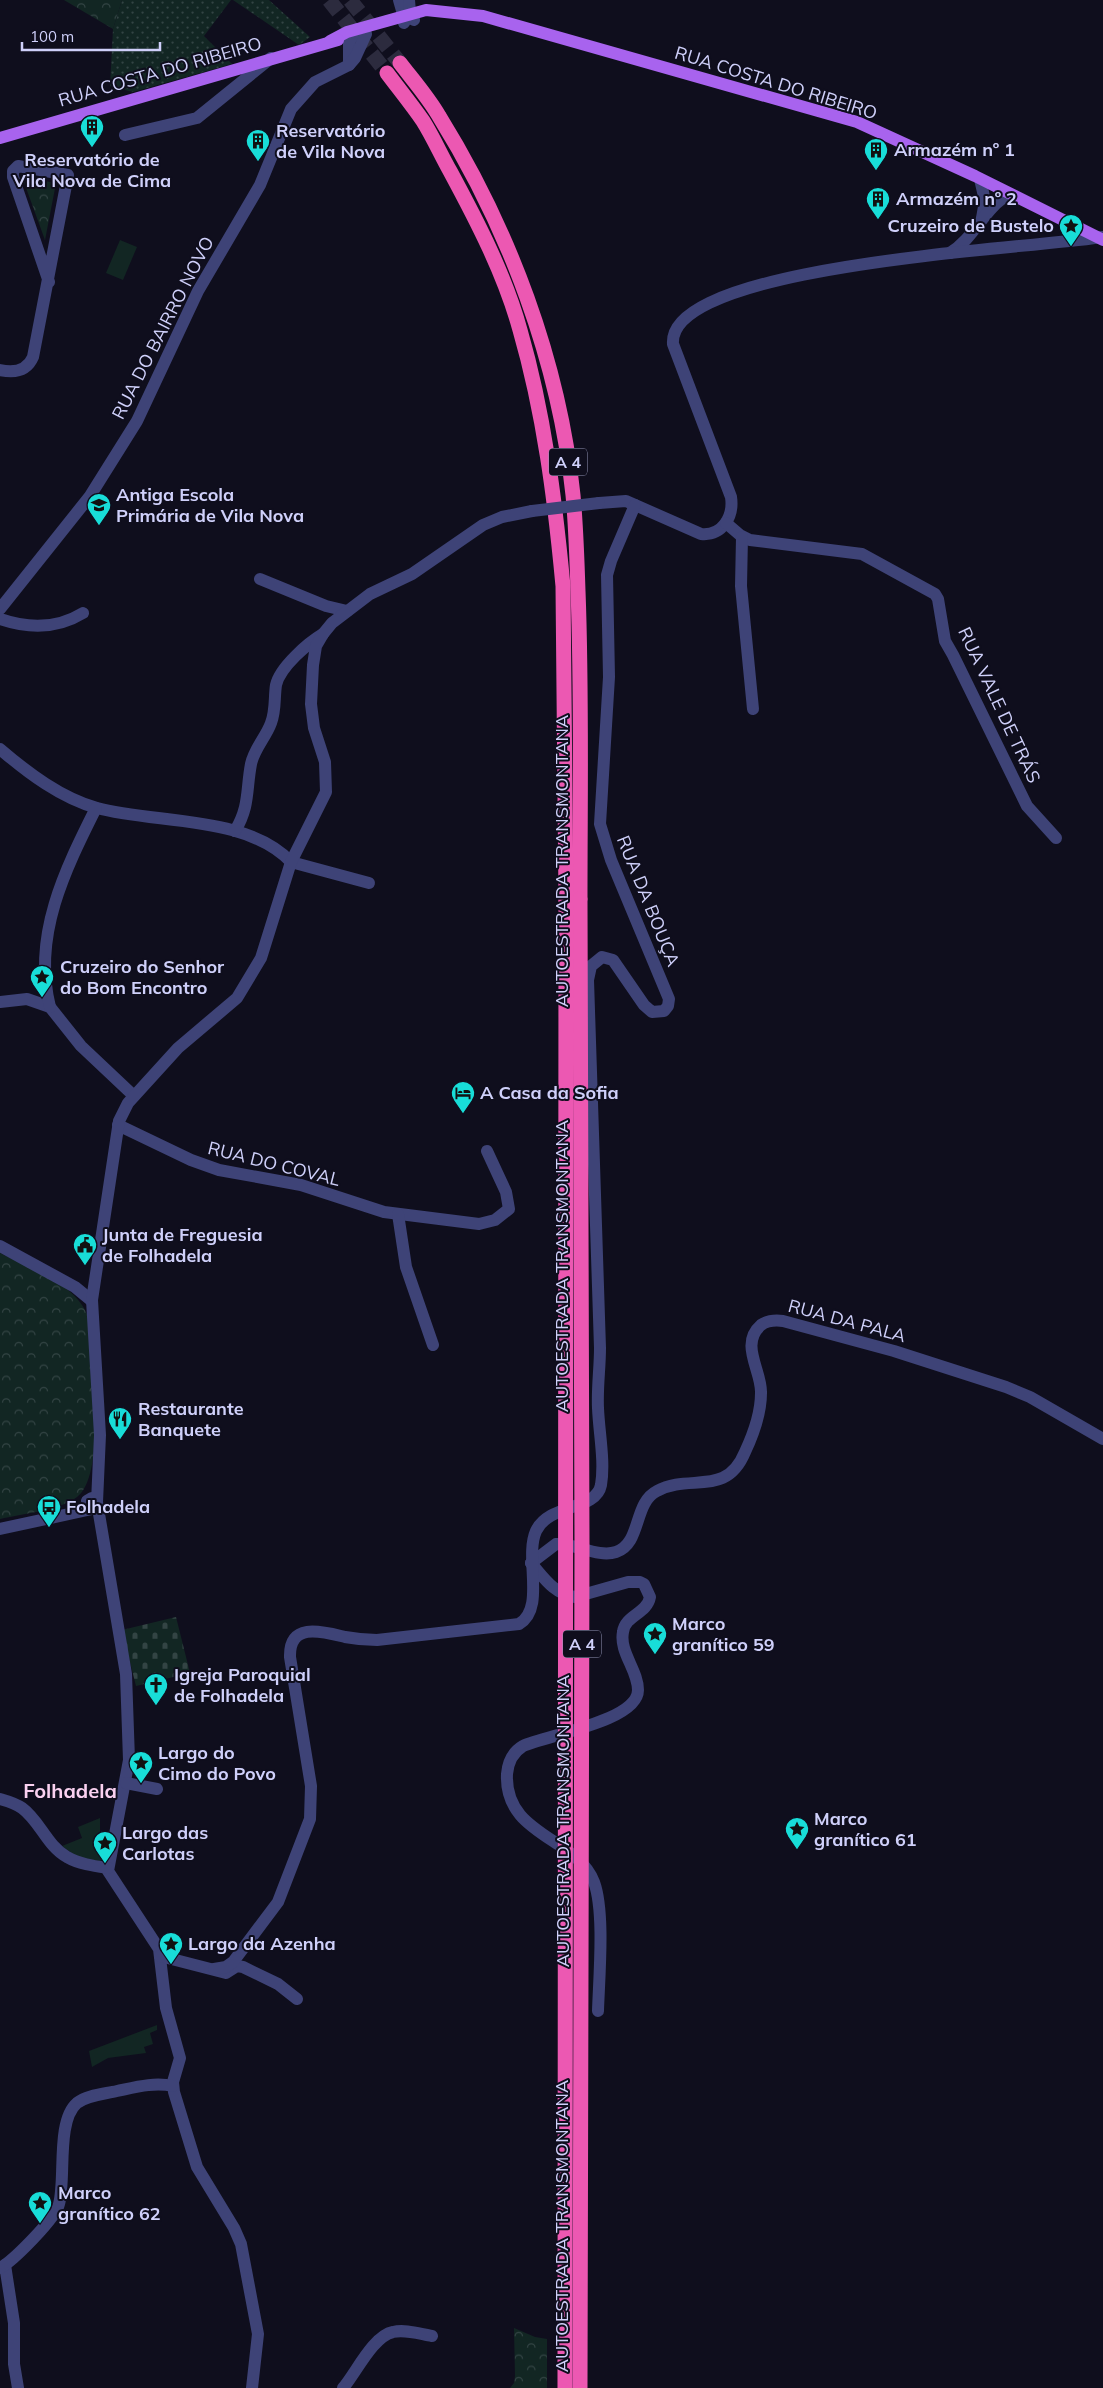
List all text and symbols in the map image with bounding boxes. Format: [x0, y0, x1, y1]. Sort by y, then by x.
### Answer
scale bar [22, 20, 160, 52]
text: 100 m [30, 27, 74, 46]
street label: RUA COSTA DO RIBEIRO [56, 31, 264, 112]
street label: RUA COSTA DO RIBEIRO [672, 41, 880, 124]
building icon: Reservatório de Vila Nova de Cima [79, 114, 105, 148]
place label: Reservatório de Vila Nova [276, 119, 385, 163]
building icon: Reservatório de Vila Nova [245, 128, 271, 162]
building icon: Armazém nº 1 [863, 137, 889, 171]
place label: Armazém nº 1 [894, 138, 1015, 161]
place label: Reservatório de Vila Nova de Cima [12, 148, 171, 192]
building icon: Armazém nº 2 [865, 186, 891, 220]
place label: Armazém nº 2 [896, 187, 1017, 210]
place icon: Cruzeiro de Bustelo [1058, 213, 1084, 247]
place label: Cruzeiro de Bustelo [888, 214, 1054, 237]
street label: RUA DO BAIRRO NOVO [106, 233, 219, 423]
road number: A 4 [549, 448, 587, 476]
place label: Antiga Escola Primária de Vila Nova [116, 483, 304, 527]
school or university icon: Antiga Escola Primária de Vila Nova [86, 492, 112, 526]
street label: RUA VALE DE TRÁS [953, 623, 1046, 786]
street label: AUTOESTRADA TRANSMONTANA [550, 715, 573, 1007]
street label: RUA DA BOUÇA [612, 832, 685, 970]
place label: Cruzeiro do Senhor do Bom Encontro [60, 955, 225, 999]
place icon: Cruzeiro do Senhor do Bom Encontro [29, 964, 55, 998]
hotel icon: A Casa da Sofia [450, 1080, 476, 1114]
place label: A Casa da Sofia [480, 1081, 619, 1104]
street label: AUTOESTRADA TRANSMONTANA [550, 1120, 573, 1412]
street label: RUA DO COVAL [206, 1136, 343, 1191]
place label: Junta de Freguesia de Folhadela [102, 1223, 263, 1267]
public building icon: Junta de Freguesia de Folhadela [72, 1232, 98, 1266]
street label: RUA DA PALA [786, 1294, 909, 1347]
place label: Restaurante Banquete [138, 1397, 244, 1441]
restaurant icon: Restaurante Banquete [107, 1406, 133, 1440]
bus stop icon: Folhadela [36, 1494, 62, 1528]
place label: Folhadela [66, 1495, 150, 1518]
place label: Marco granítico 59 [672, 1612, 775, 1656]
place icon: Marco granítico 59 [642, 1621, 668, 1655]
road number: A 4 [563, 1630, 601, 1658]
place label: Igreja Paroquial de Folhadela [174, 1663, 311, 1707]
church icon: Igreja Paroquial de Folhadela [143, 1672, 169, 1706]
street label: AUTOESTRADA TRANSMONTANA [551, 1675, 574, 1967]
place label: Largo do Cimo do Povo [158, 1741, 276, 1785]
place icon: Largo do Cimo do Povo [128, 1750, 154, 1784]
district label: Folhadela [23, 1778, 117, 1803]
place label: Marco granítico 61 [814, 1807, 917, 1851]
place icon: Marco granítico 61 [784, 1816, 810, 1850]
place label: Largo das Carlotas [122, 1821, 208, 1865]
place icon: Largo das Carlotas [92, 1830, 118, 1864]
place icon: Largo da Azenha [158, 1931, 184, 1965]
place label: Largo da Azenha [188, 1932, 336, 1955]
street label: AUTOESTRADA TRANSMONTANA [550, 2080, 573, 2372]
place label: Marco granítico 62 [58, 2181, 161, 2225]
place icon: Marco granítico 62 [27, 2190, 53, 2224]

